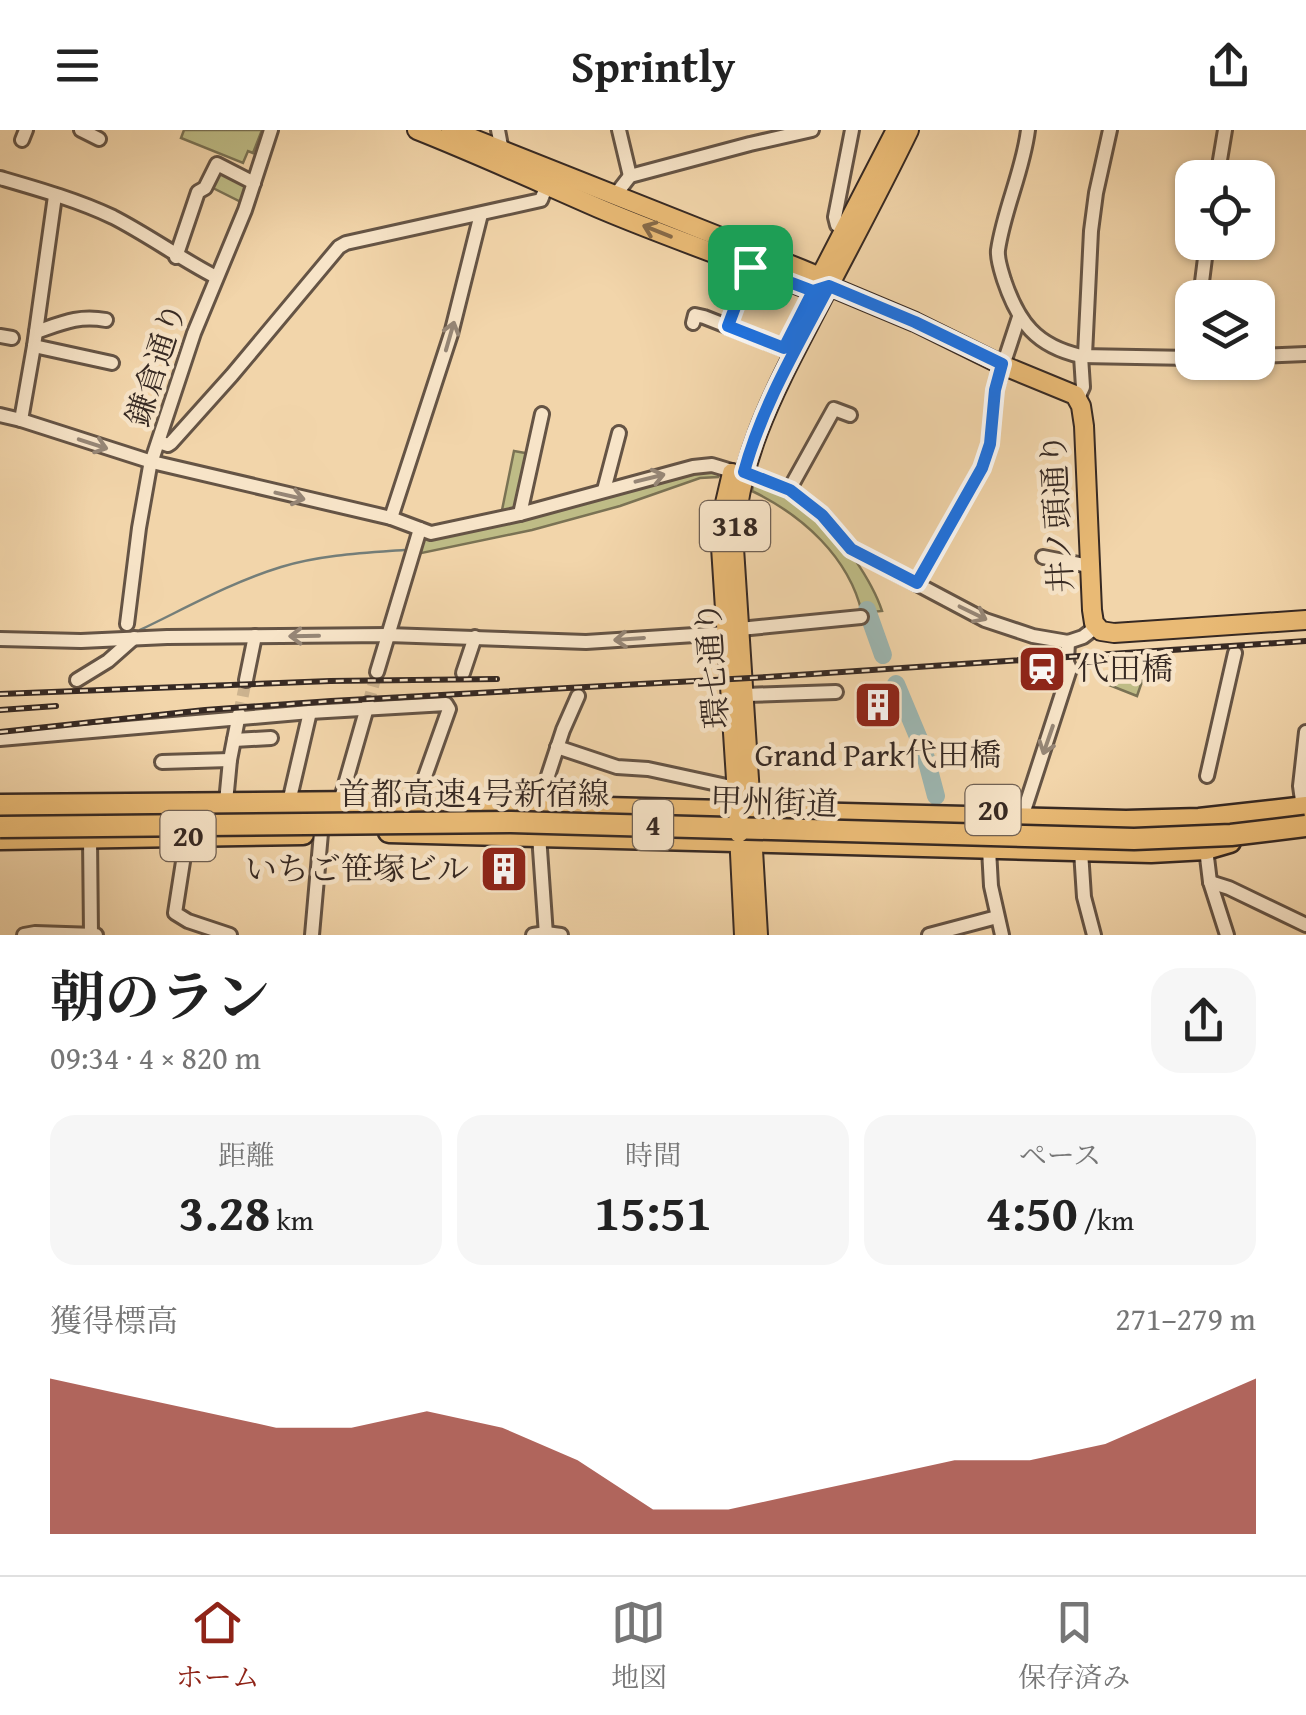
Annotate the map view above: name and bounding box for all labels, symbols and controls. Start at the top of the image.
text: Sprintly [571,33,735,98]
icon: menu [50,38,105,93]
icon: share [1201,38,1256,93]
map controls [1175,160,1275,380]
button: locate [1175,160,1275,260]
one-way arrow [642,221,672,239]
pin [708,225,793,310]
icon: arrive [723,240,778,295]
button: layers [1175,280,1275,380]
street label: 鎌倉通り [113,296,198,432]
one-way arrow [442,320,460,352]
street label: 井ノ頭通り [1029,432,1084,594]
one-way arrow [77,436,109,454]
one-way arrow [633,468,665,486]
one-way arrow [273,487,305,506]
road number: 318 [700,501,770,551]
street label: 環七通り [684,600,739,731]
one-way arrow [957,605,987,624]
one-way arrow [288,626,320,646]
one-way arrow [613,630,645,649]
station icon: 代田橋 [1016,643,1068,695]
place label: 代田橋 [1077,645,1173,692]
building icon: Grand Park代田橋 [852,679,904,731]
one-way arrow [1038,724,1056,755]
place label: Grand Park代田橋 [755,731,1001,778]
street label: 首都高速4号新宿線 [338,770,610,817]
street label: 甲州街道 [709,776,839,827]
road number: 20 [966,785,1020,835]
road number: 4 [633,800,673,850]
road number: 20 [160,811,216,861]
building icon: いちご笹塚ビル [478,843,530,895]
place label: いちご笹塚ビル [245,845,469,892]
text: 朝のラン [50,956,270,1036]
button: share [1151,968,1256,1073]
text: 09:34 · 4 × 820 m [50,1034,261,1081]
text: 距離 [218,1134,274,1175]
text: 時間 [625,1134,681,1175]
text: ペース [1019,1134,1101,1175]
text: 3.28 [178,1175,270,1248]
text: 15:51 [594,1175,712,1248]
text: 4:50 [986,1175,1078,1248]
text: km [270,1199,314,1240]
text: /km [1078,1199,1134,1240]
text: 271–279 m [1115,1295,1256,1342]
text: 獲得標高 [50,1297,178,1344]
tab: ホーム [176,1595,260,1697]
tab: 地図 [611,1595,667,1697]
tab: 保存済み [1018,1595,1130,1697]

